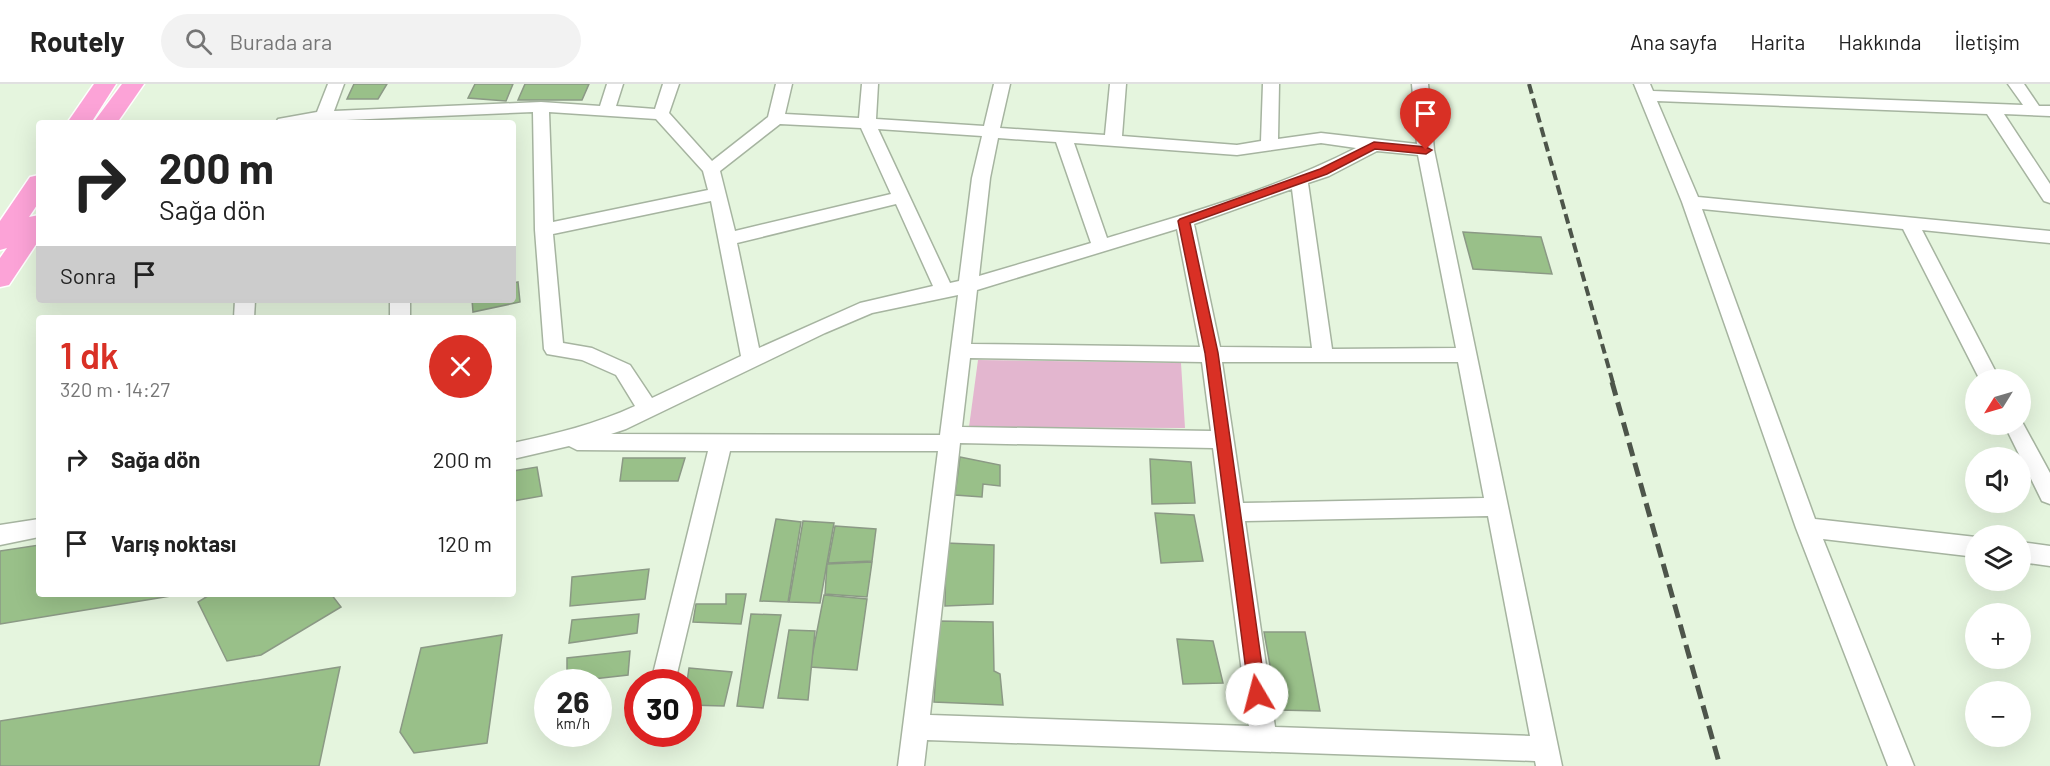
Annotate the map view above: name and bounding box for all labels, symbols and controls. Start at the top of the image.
search box [161,14,581,68]
text: Routely [30,24,125,58]
icon: search [182,25,215,58]
text: Burada ara [230,28,332,54]
text: Ana sayfa [1630,29,1717,54]
text: Harita [1750,29,1805,54]
text: Hakkında [1838,29,1922,54]
text: İletişim [1955,29,2020,54]
pin [1400,88,1451,150]
icon: arrive [1409,97,1442,130]
text: 200 m [159,142,274,192]
icon: right [60,144,138,222]
text: Sağa dön [159,193,266,225]
icon: arrive [128,258,161,291]
text: Sonra [60,262,116,288]
text: 1 dk [60,333,119,376]
button: close [429,335,492,398]
north arrow [1965,369,2031,435]
map controls [1965,369,2031,747]
text: 320 m · 14:27 [60,377,170,401]
icon: right [60,443,93,476]
text: Sağa dön [111,446,200,472]
text: 200 m [433,446,492,472]
button: sound [1965,447,2031,513]
button: layers [1965,525,2031,591]
icon: arrive [60,527,93,560]
text: Varış noktası [111,530,236,556]
text: 120 m [437,530,492,556]
button: + [1965,603,2031,669]
position arrow [1225,662,1289,726]
speed limit sign: 30 [624,669,702,747]
button: − [1965,681,2031,747]
text: 26 [557,683,589,719]
text: km/h [556,714,590,732]

